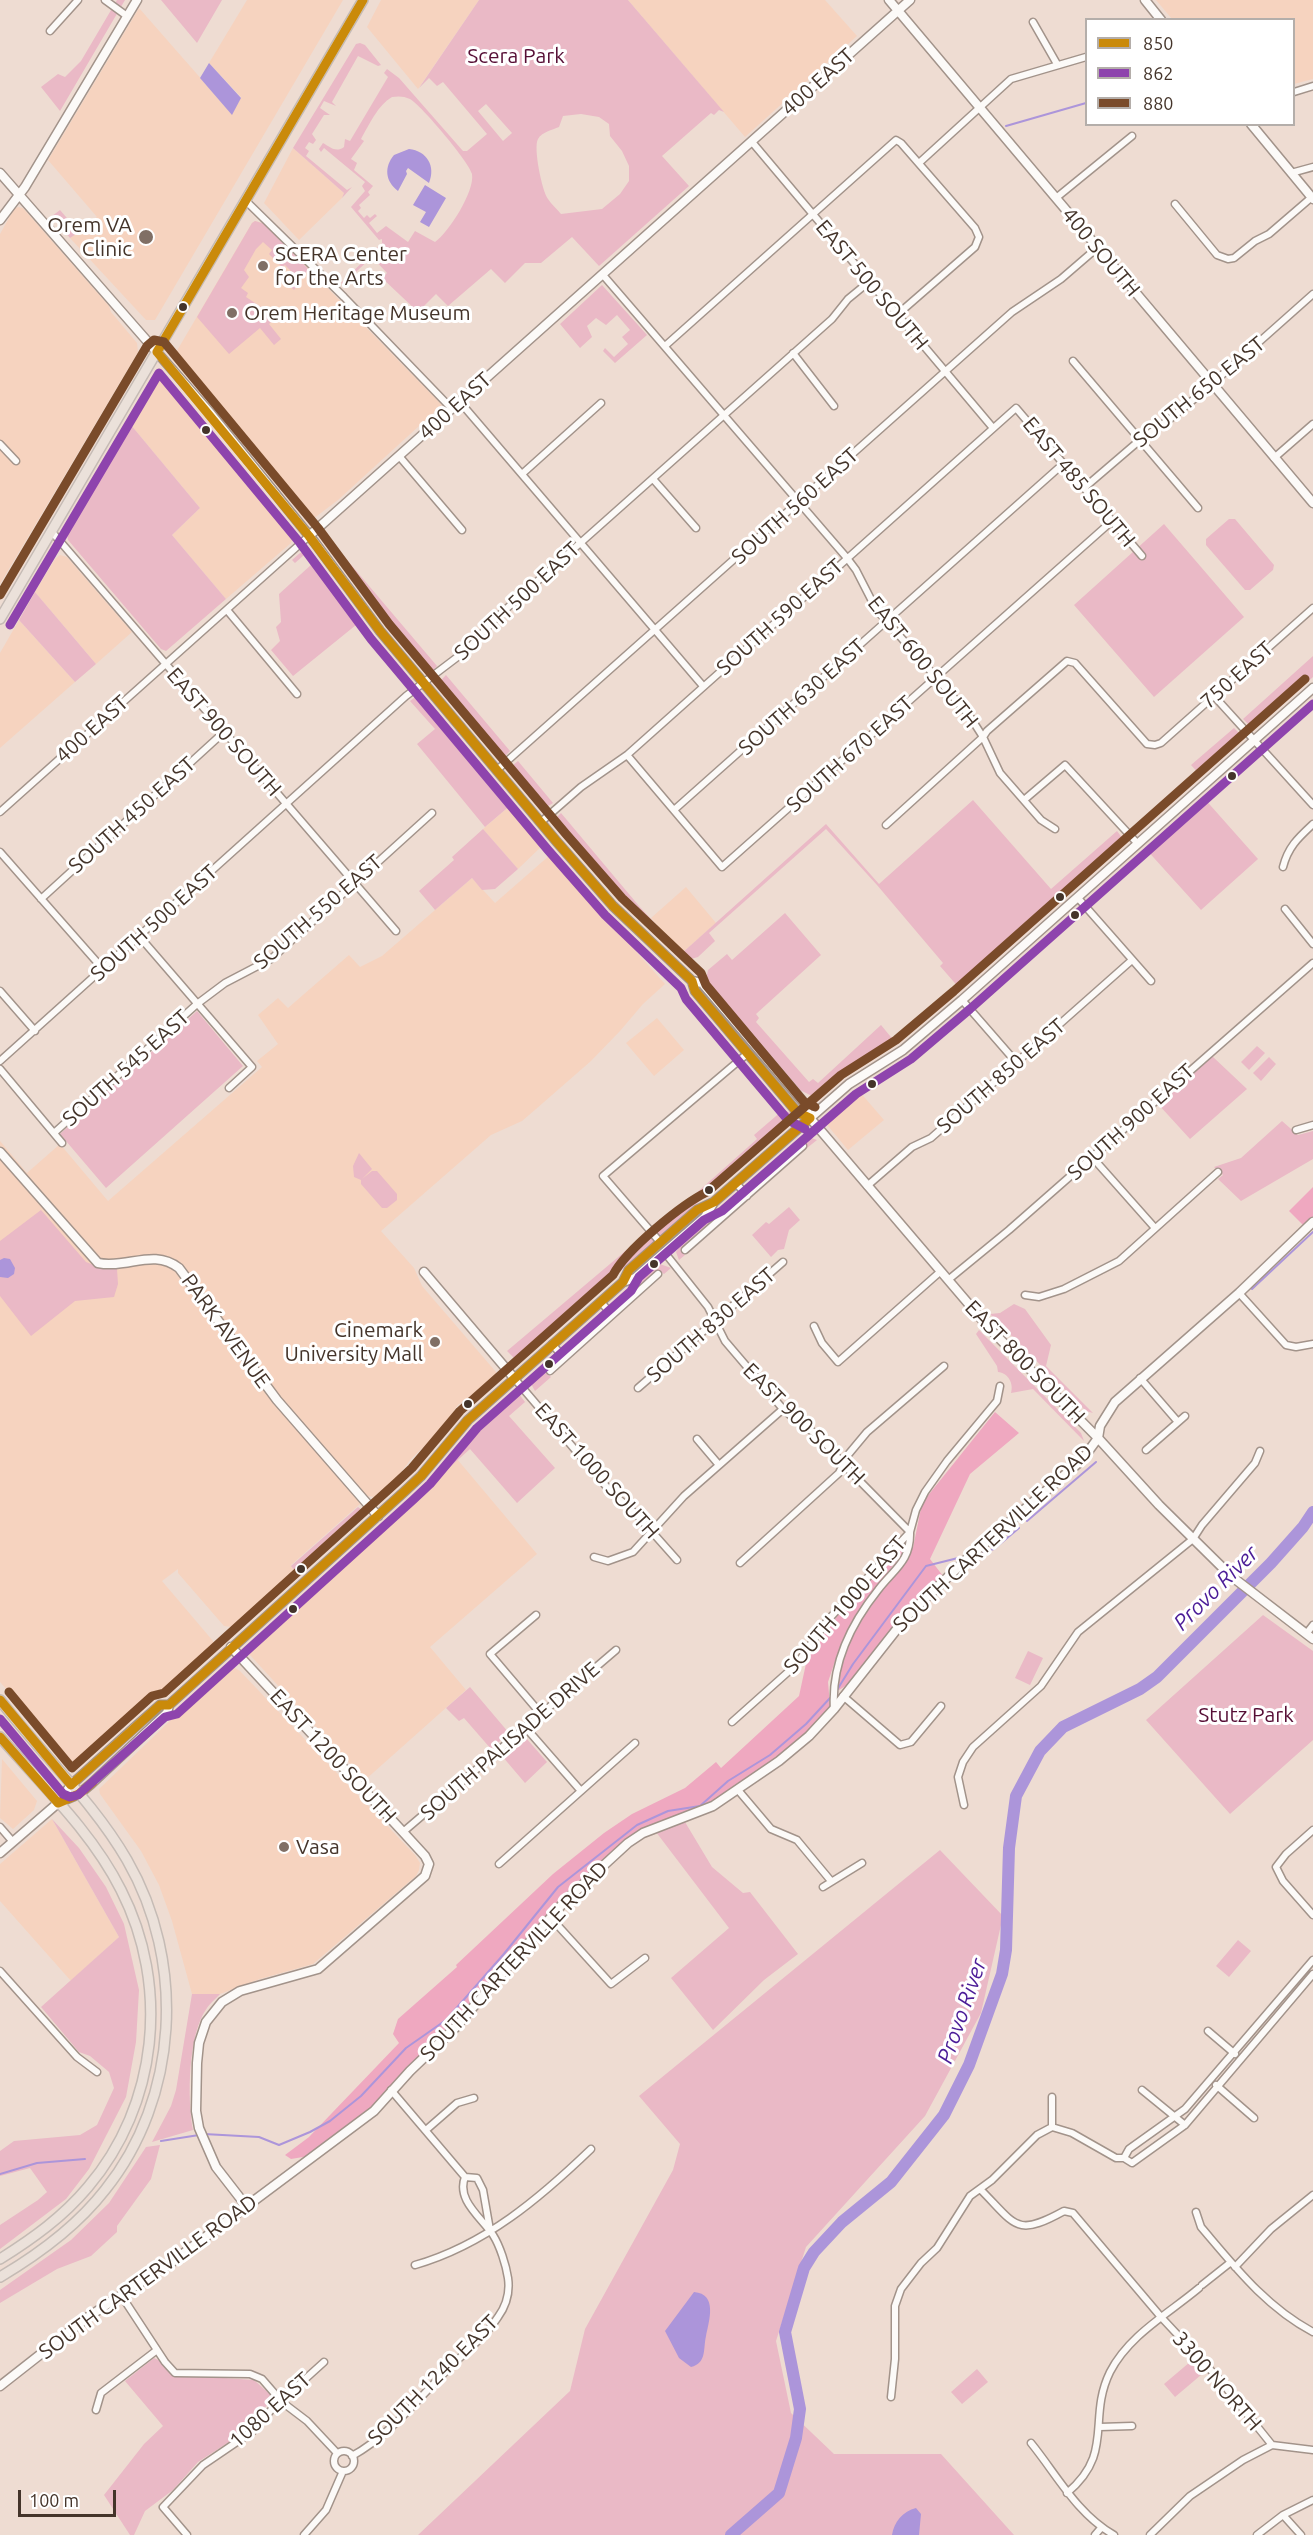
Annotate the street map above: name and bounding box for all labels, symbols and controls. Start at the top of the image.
legend [1085,18,1295,126]
text: 850 [1143,33,1173,53]
park label: Scera Park [467,43,565,69]
street label: 400 EAST [776,43,860,121]
text: 862 [1143,63,1173,83]
text: 880 [1143,93,1173,113]
street label: 400 SOUTH [1057,202,1145,302]
place label: Orem VA Clinic [47,212,132,262]
street label: EAST 500 SOUTH [810,215,934,355]
marker: Orem VA Clinic [137,228,155,246]
place label: SCERA Center for the Arts [275,241,407,291]
marker: SCERA Center for the Arts [256,259,270,273]
place label: Orem Heritage Museum [244,300,471,326]
unlabelled marker [177,301,189,313]
marker: Orem Heritage Museum [225,306,239,320]
street label: SOUTH 650 EAST [1128,331,1270,453]
street label: 400 EAST [413,367,497,445]
street label: EAST 485 SOUTH [1017,412,1141,552]
unlabelled marker [200,424,212,436]
street label: SOUTH 560 EAST [726,442,864,570]
street label: SOUTH 500 EAST [449,537,585,665]
street label: SOUTH 590 EAST [711,553,849,681]
street label: EAST 600 SOUTH [862,591,984,733]
street label: SOUTH 630 EAST [733,633,871,761]
street label: 750 EAST [1195,636,1279,714]
street label: EAST 900 SOUTH [161,663,287,801]
street label: 400 EAST [50,690,134,768]
street label: SOUTH 670 EAST [781,690,919,818]
street label: SOUTH 450 EAST [63,751,201,879]
unlabelled marker [1226,770,1238,782]
street label: SOUTH 550 EAST [249,849,387,975]
street label: SOUTH 500 EAST [85,859,223,987]
unlabelled marker [1054,891,1066,903]
unlabelled marker [1069,909,1081,921]
street label: SOUTH 545 EAST [57,1004,195,1132]
street label: SOUTH 850 EAST [932,1013,1070,1139]
street label: SOUTH 900 EAST [1062,1058,1200,1186]
unlabelled marker [866,1078,878,1090]
unlabelled marker [703,1184,715,1196]
unlabelled marker [648,1258,660,1270]
street label: SOUTH 830 EAST [642,1262,780,1388]
street label: PARK AVENUE [176,1269,276,1393]
street label: EAST 800 SOUTH [960,1295,1090,1429]
place label: Cinemark University Mall [284,1317,423,1367]
marker: Cinemark University Mall [428,1335,442,1349]
unlabelled marker [543,1358,555,1370]
street label: EAST 900 SOUTH [738,1358,870,1490]
unlabelled marker [462,1398,474,1410]
street label: EAST 1000 SOUTH [530,1398,664,1544]
street label: SOUTH CARTERVILLE ROAD [888,1439,1098,1637]
street label: SOUTH 1000 EAST [779,1531,911,1679]
water label: Provo River [1168,1540,1264,1636]
unlabelled marker [295,1563,307,1575]
unlabelled marker [287,1603,299,1615]
street label: SOUTH PALISADE DRIVE [415,1656,605,1826]
street label: EAST 1200 SOUTH [265,1684,401,1828]
park label: Stutz Park [1198,1702,1294,1728]
place label: Vasa [296,1834,340,1860]
marker: Vasa [277,1840,291,1854]
street label: SOUTH CARTERVILLE ROAD [415,1856,613,2066]
water label: Provo River [932,1955,992,2067]
street label: SOUTH CARTERVILLE ROAD [34,2189,262,2365]
street label: SOUTH 1240 EAST [363,2310,503,2450]
street label: 3300 NORTH [1167,2326,1267,2436]
street label: 1080 EAST [224,2367,316,2453]
scale bar [21,2478,118,2516]
text: 100 m [29,2490,79,2510]

